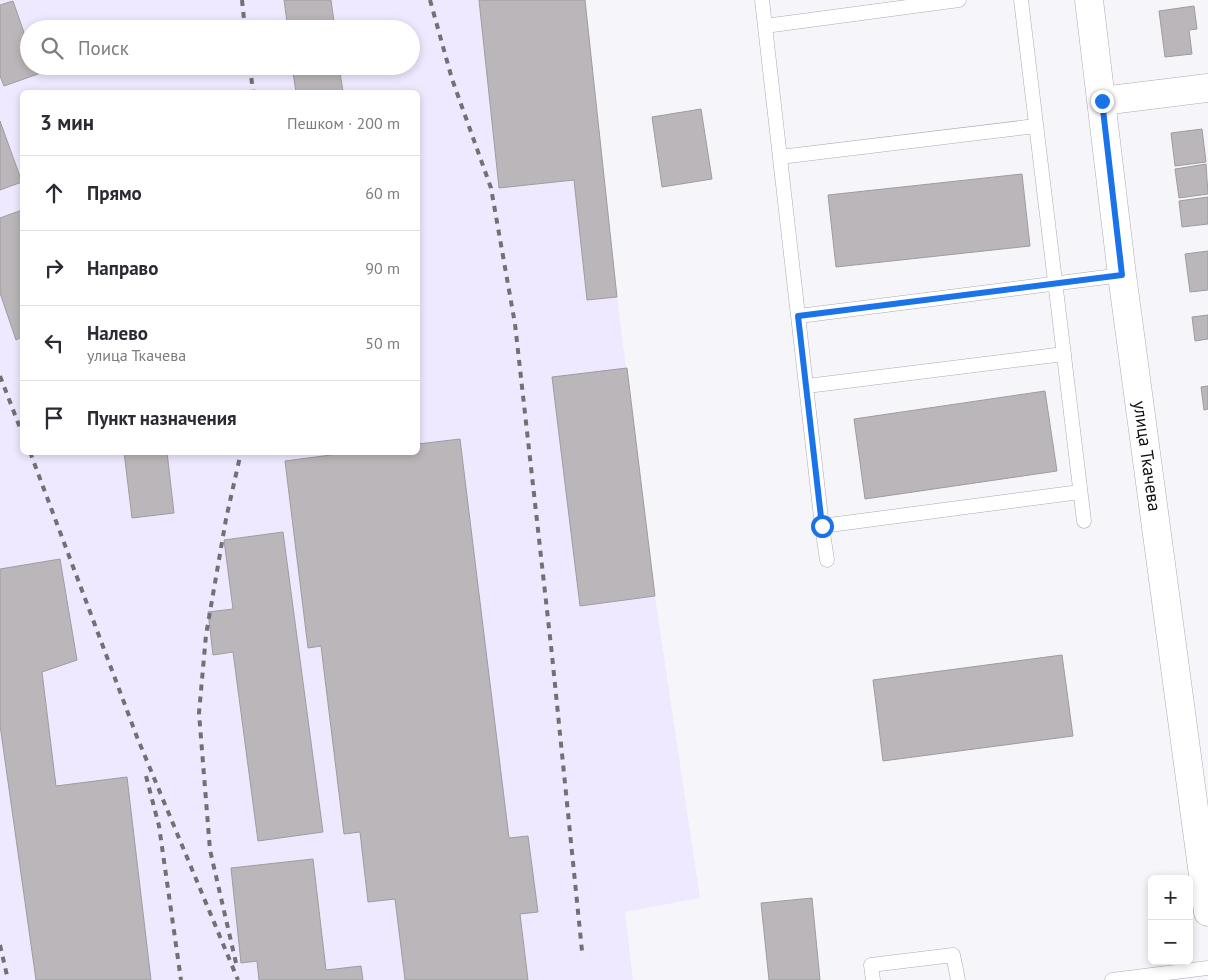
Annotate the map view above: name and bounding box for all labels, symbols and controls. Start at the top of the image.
search box [20,20,420,75]
icon: search [38,34,66,62]
text: Поиск [78,36,129,60]
route end [1091,90,1114,113]
text: 3 мин [40,109,94,136]
text: Пешком · 200 m [287,113,400,133]
icon: ahead [40,179,68,207]
text: Прямо [87,181,142,205]
text: 60 m [365,183,400,203]
icon: right [40,254,68,282]
text: Направо [87,256,158,280]
text: 90 m [365,258,400,278]
text: Налево [87,321,148,345]
icon: left [40,329,68,357]
text: 50 m [365,333,400,353]
text: улица Ткачева [87,345,186,365]
street label: улица Ткачева [1128,399,1167,513]
icon: arrive [40,404,68,432]
text: Пункт назначения [87,406,237,430]
route start [811,515,834,538]
map controls [1148,875,1193,965]
button: + [1148,875,1193,920]
button: − [1148,920,1193,965]

